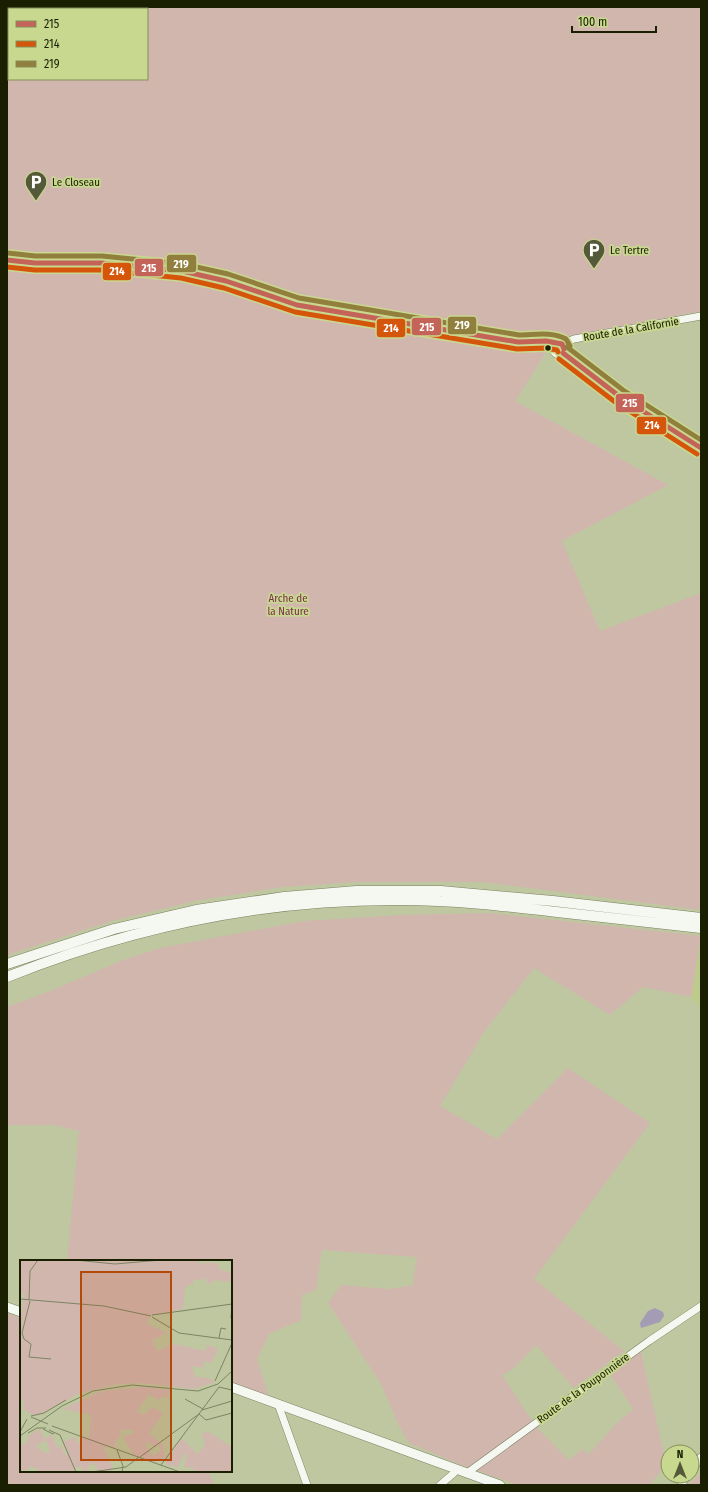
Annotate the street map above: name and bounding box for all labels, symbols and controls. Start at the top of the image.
legend [8,8,148,80]
scale bar [572,8,656,34]
text: 100 m [578,15,607,29]
text: 215 [44,17,60,31]
text: 214 [44,37,60,51]
text: 219 [44,57,60,71]
parking icon: Le Closeau [23,169,49,202]
place label: Le Closeau [52,176,100,189]
parking icon: Le Tertre [581,237,607,270]
place label: Le Tertre [610,244,649,257]
line badge: 219 [166,254,197,273]
line badge: 215 [134,258,164,277]
text: 219 [172,258,189,271]
line badge: 214 [102,262,132,281]
text: 215 [141,262,157,275]
text: 214 [108,265,125,278]
street label: Route de la Californie [582,315,680,344]
line badge: 219 [447,316,477,335]
line badge: 215 [411,317,442,336]
line badge: 214 [376,318,406,338]
text: 219 [453,319,470,332]
text: 215 [419,321,435,334]
text: 214 [382,322,399,335]
unlabelled marker [543,343,553,353]
line badge: 215 [615,393,645,413]
text: 215 [622,397,638,410]
line badge: 214 [636,416,667,435]
text: 214 [643,419,660,432]
park label: Arche de la Nature [267,592,309,618]
inset map [20,1260,232,1472]
street label: Route de la Pouponnière [535,1351,632,1426]
north arrow [660,1444,700,1484]
text: N [677,1448,683,1461]

